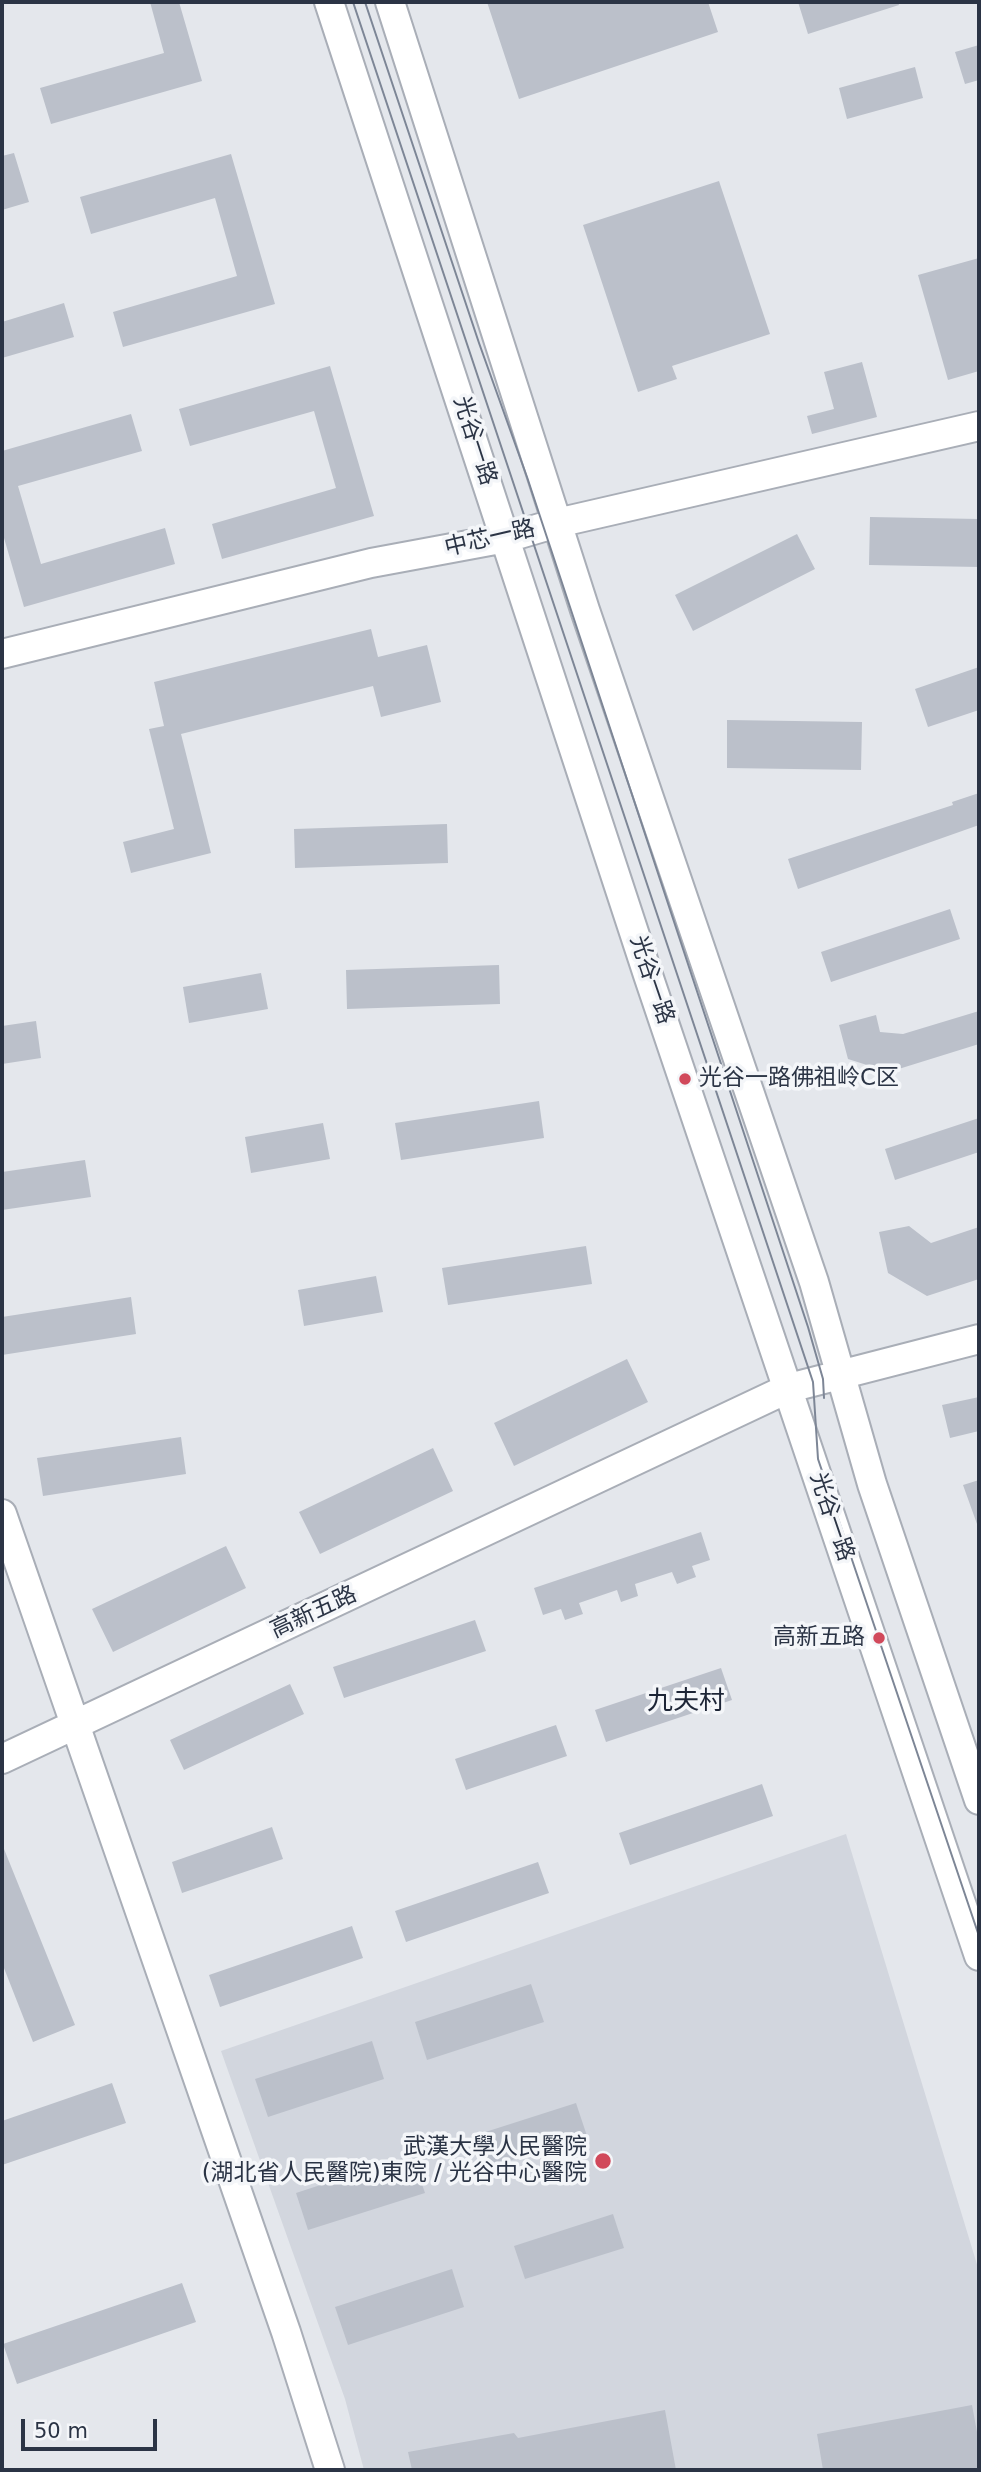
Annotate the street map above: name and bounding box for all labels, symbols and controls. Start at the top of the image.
street label: 光谷一路 [447,393,501,489]
street label: 中芯一路 [442,515,538,563]
street label: 光谷一路 [623,932,679,1028]
place label: 光谷一路佛祖岭C区 [699,1065,899,1093]
marker: 光谷一路佛祖岭C区 [677,1071,693,1087]
street label: 光谷一路 [803,1469,859,1565]
street label: 高新五路 [266,1581,362,1645]
place label: 高新五路 [773,1624,865,1652]
marker: 高新五路 [871,1630,887,1646]
district label: 九夫村 [647,1686,725,1718]
place label: 武漢大學人民醫院 (湖北省人民醫院)東院 / 光谷中心醫院 [202,2134,587,2188]
marker: 武漢大學人民醫院 (湖北省人民醫院)東院 / 光谷中心醫院 [593,2151,613,2171]
scale bar [24,2406,161,2450]
text: 50 m [34,2419,88,2443]

